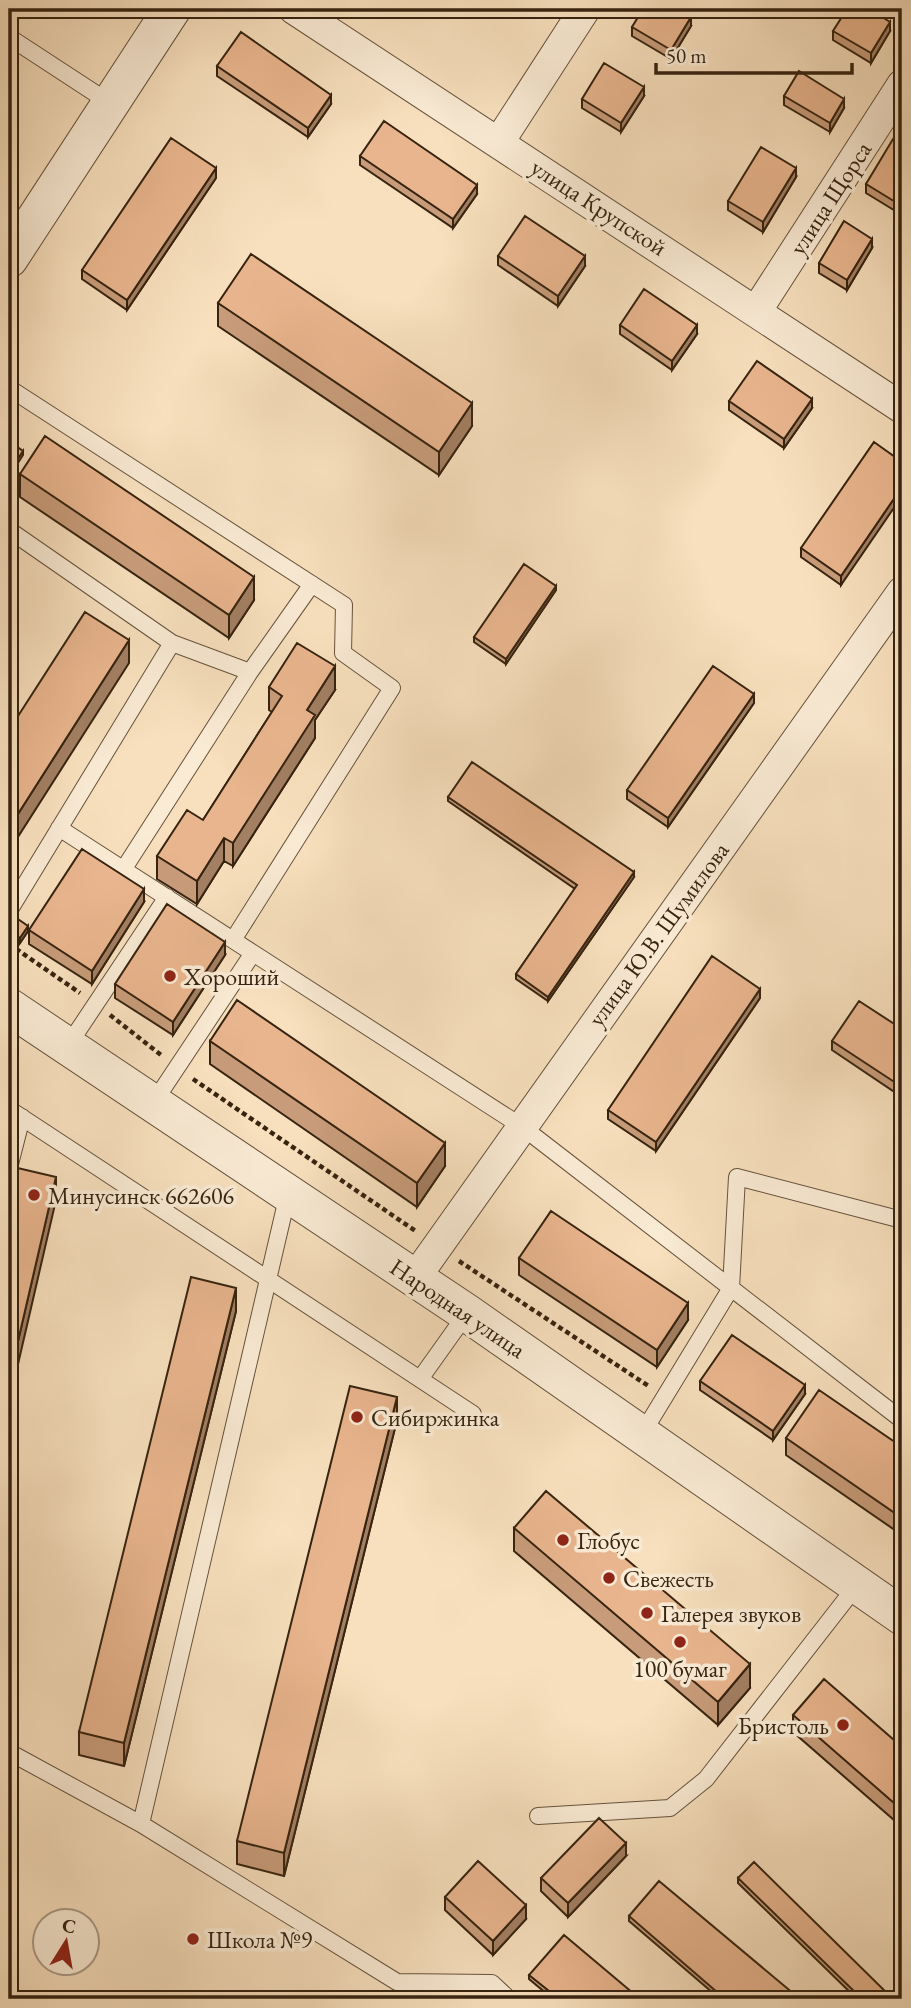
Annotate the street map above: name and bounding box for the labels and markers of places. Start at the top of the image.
place label: Хороший [183,961,279,992]
marker: Хороший [162,968,178,984]
place label: Минусинск 662606 [48,1180,234,1211]
marker: Минусинск 662606 [26,1187,42,1203]
place label: Сибиржинка [371,1402,500,1433]
marker: Сибиржинка [349,1409,365,1425]
place label: Глобус [577,1525,640,1556]
marker: Глобус [555,1532,571,1548]
place label: Свежесть [623,1563,714,1594]
marker: Свежесть [601,1570,617,1586]
place label: Галерея звуков [661,1598,801,1629]
marker: Галерея звуков [639,1605,655,1621]
marker: 100 бумаг [672,1634,688,1650]
place label: 100 бумаг [633,1653,727,1684]
place label: Бристоль [738,1710,829,1741]
marker: Бристоль [835,1717,851,1733]
place label: Школа №9 [207,1924,313,1955]
marker: Школа №9 [185,1931,201,1947]

